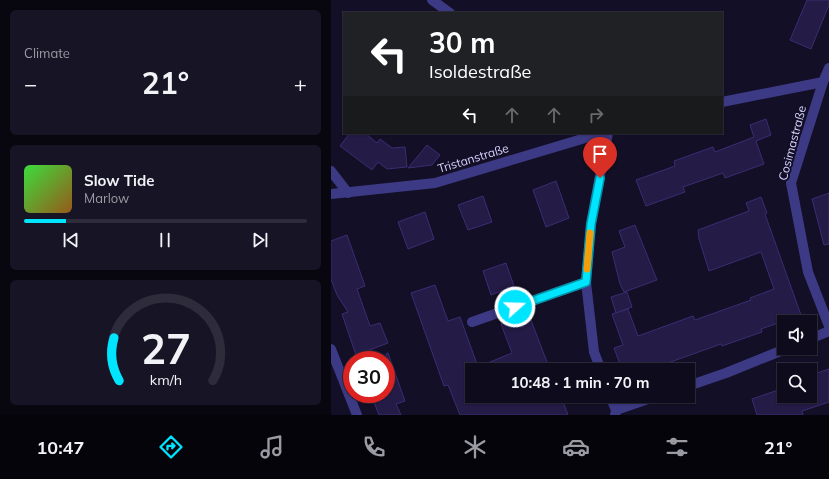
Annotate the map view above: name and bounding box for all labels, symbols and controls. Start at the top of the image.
text: 30 m [429,25,495,60]
icon: left [363,28,415,80]
text: Climate [24,45,70,61]
text: Isoldestraße [429,60,531,83]
text: 21° [142,64,189,102]
text: − [24,70,37,98]
text: + [294,70,307,98]
icon: left [459,104,481,126]
icon: ahead [501,104,523,126]
icon: ahead [543,104,565,126]
icon: right [585,104,607,126]
street label: Cosimastraße [775,104,809,182]
pin [583,137,617,178]
street label: Tristanstraße [436,140,510,176]
icon: arrive [589,143,611,165]
text: Slow Tide [84,171,154,190]
text: Marlow [84,190,129,206]
icon: previous [60,229,82,251]
icon: pause [154,229,176,251]
icon: next [249,229,271,251]
position arrow [494,286,536,328]
map controls [777,315,817,403]
button: sound [777,315,817,355]
text: 27 [141,321,190,373]
speed limit sign: 30 [343,351,395,403]
button: search [777,363,817,403]
text: km/h [149,370,182,388]
text: 10:48 · 1 min · 70 m [511,373,649,392]
icon: directions [157,433,185,461]
icon: music [258,433,286,461]
icon: phone [360,433,388,461]
icon: climate [461,433,489,461]
icon: car [562,433,590,461]
icon: filters [663,433,691,461]
text: 10:47 [37,436,84,459]
text: 21° [764,436,792,459]

